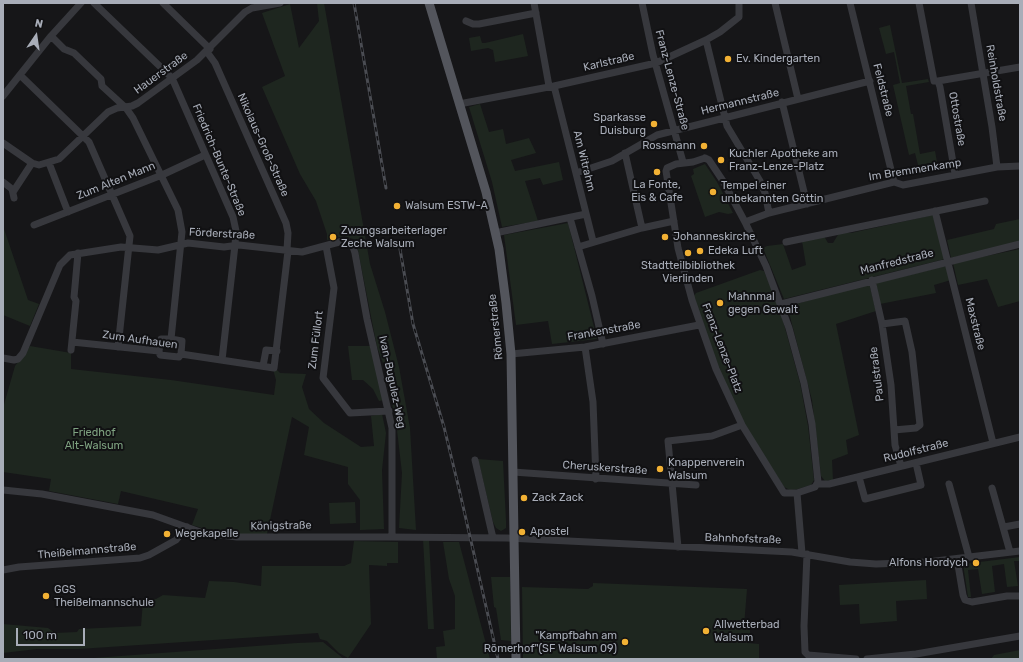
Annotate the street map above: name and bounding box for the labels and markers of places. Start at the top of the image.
place label: Ev. Kindergarten [736,52,820,66]
marker: Ev. Kindergarten [723,54,733,64]
place label: Sparkasse Duisburg [593,111,646,137]
marker: Sparkasse Duisburg [649,119,659,129]
place label: Rossmann [642,139,696,153]
marker: Rossmann [699,141,709,151]
place label: Kuchler Apotheke am Franz-Lenze-Platz [729,147,838,173]
marker: Kuchler Apotheke am Franz-Lenze-Platz [716,155,726,165]
marker: La Fonte, Eis & Cafe [652,167,662,177]
place label: La Fonte, Eis & Cafe [631,178,683,204]
place label: Tempel einer unbekannten Göttin [721,179,823,205]
marker: Tempel einer unbekannten Göttin [708,187,718,197]
place label: Walsum ESTW-A [405,199,488,213]
marker: Walsum ESTW-A [392,201,402,211]
place label: Zwangsarbeiterlager Zeche Walsum [341,224,447,250]
place label: Johanneskirche [673,230,756,244]
marker: Zwangsarbeiterlager Zeche Walsum [328,232,338,242]
marker: Johanneskirche [660,232,670,242]
place label: Edeka Luft [708,244,763,258]
marker: Edeka Luft [695,246,705,256]
marker: Stadtteilbibliothek Vierlinden [683,248,693,258]
place label: Stadtteilbibliothek Vierlinden [641,259,735,285]
place label: Mahnmal gegen Gewalt [728,290,798,316]
marker: Mahnmal gegen Gewalt [715,298,725,308]
place label: Knappenverein Walsum [668,456,745,482]
marker: Knappenverein Walsum [655,464,665,474]
place label: Zack Zack [532,491,584,505]
marker: Zack Zack [519,493,529,503]
place label: Apostel [530,525,569,539]
place label: Wegekapelle [175,527,238,541]
marker: Apostel [517,527,527,537]
marker: Wegekapelle [162,529,172,539]
place label: Alfons Hordych [889,556,968,570]
marker: Alfons Hordych [971,558,981,568]
place label: GGS Theißelmannschule [54,583,154,609]
marker: GGS Theißelmannschule [41,591,51,601]
place label: Allwetterbad Walsum [714,618,780,644]
marker: Allwetterbad Walsum [701,626,711,636]
place label: "Kampfbahn am Römerhof"(SF Walsum 09) [484,629,617,655]
marker: "Kampfbahn am Römerhof"(SF Walsum 09) [620,637,630,647]

